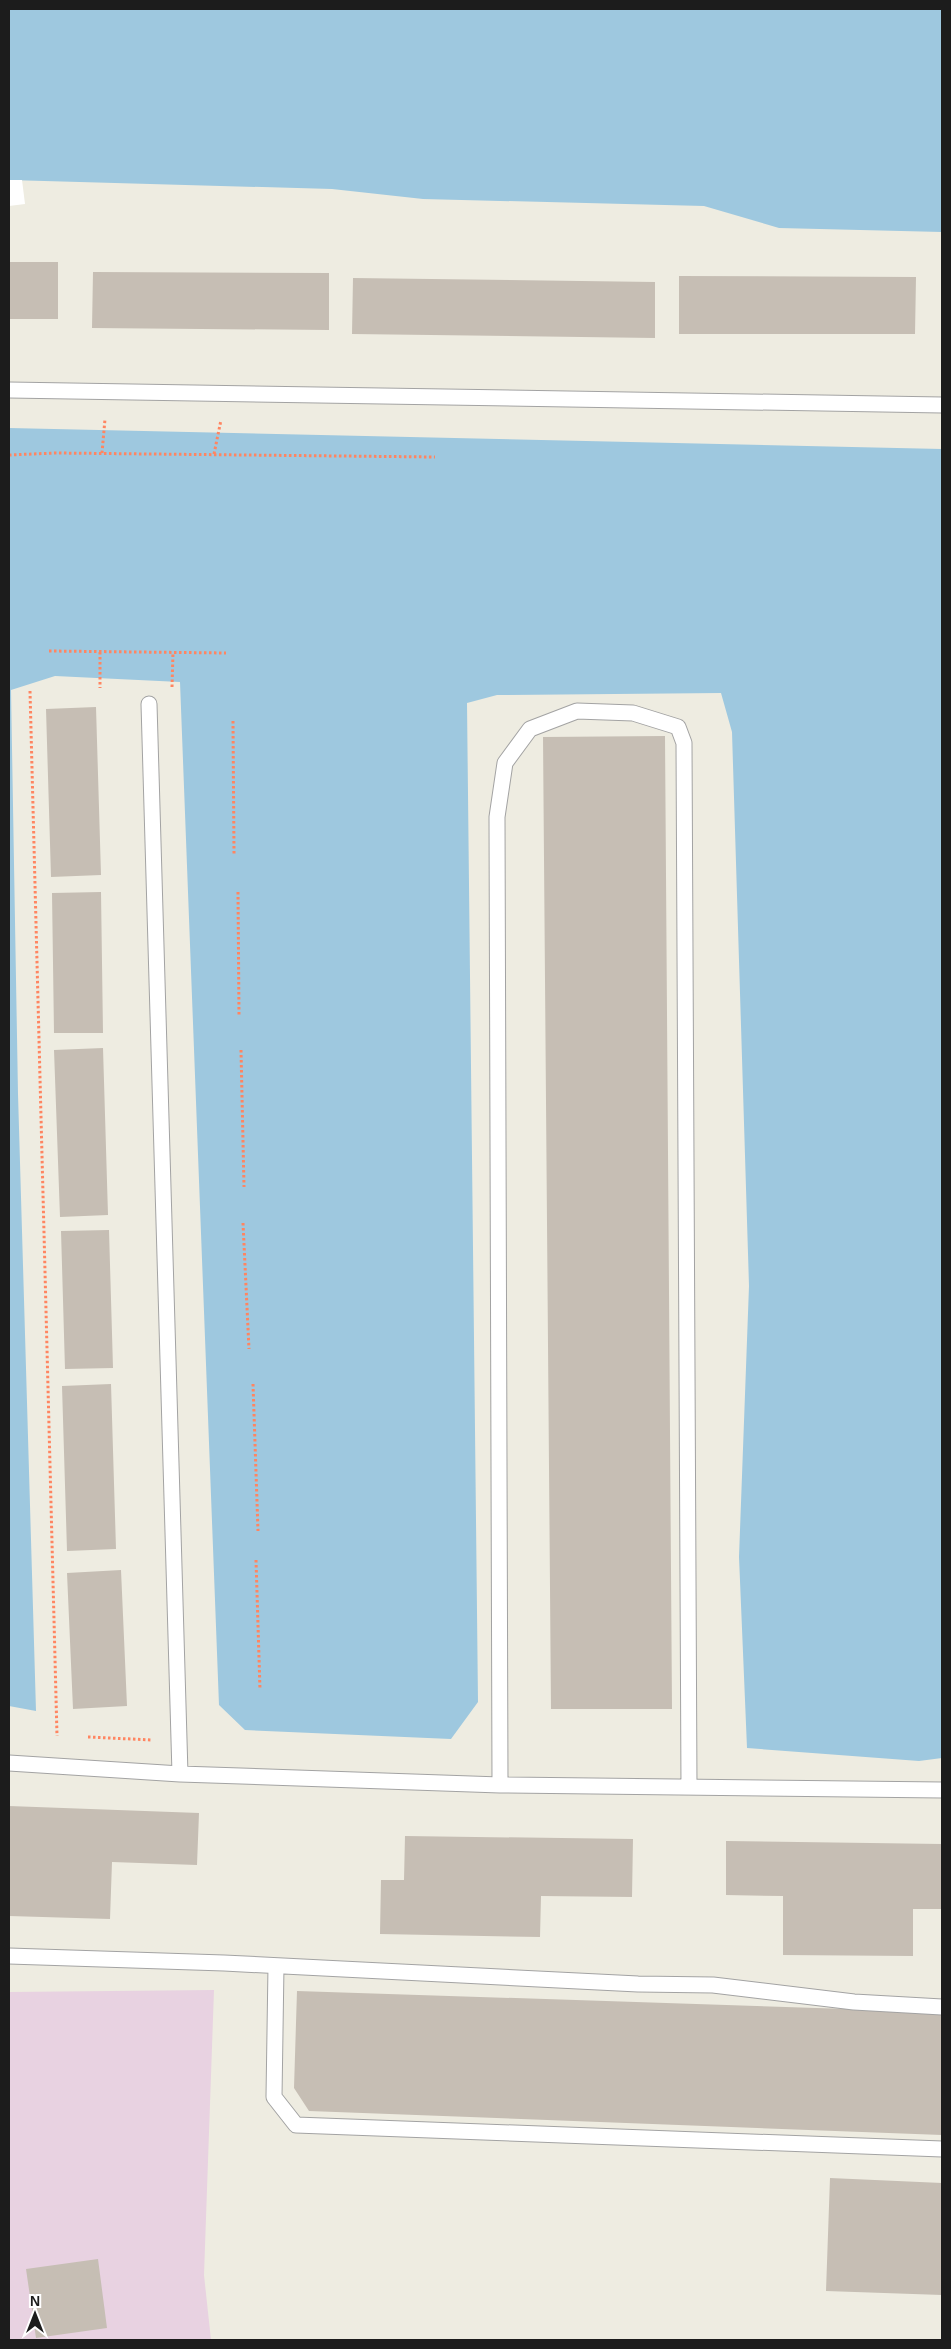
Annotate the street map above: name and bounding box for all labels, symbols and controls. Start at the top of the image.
north arrow [10,2289,60,2339]
text: N [30,2293,40,2309]

